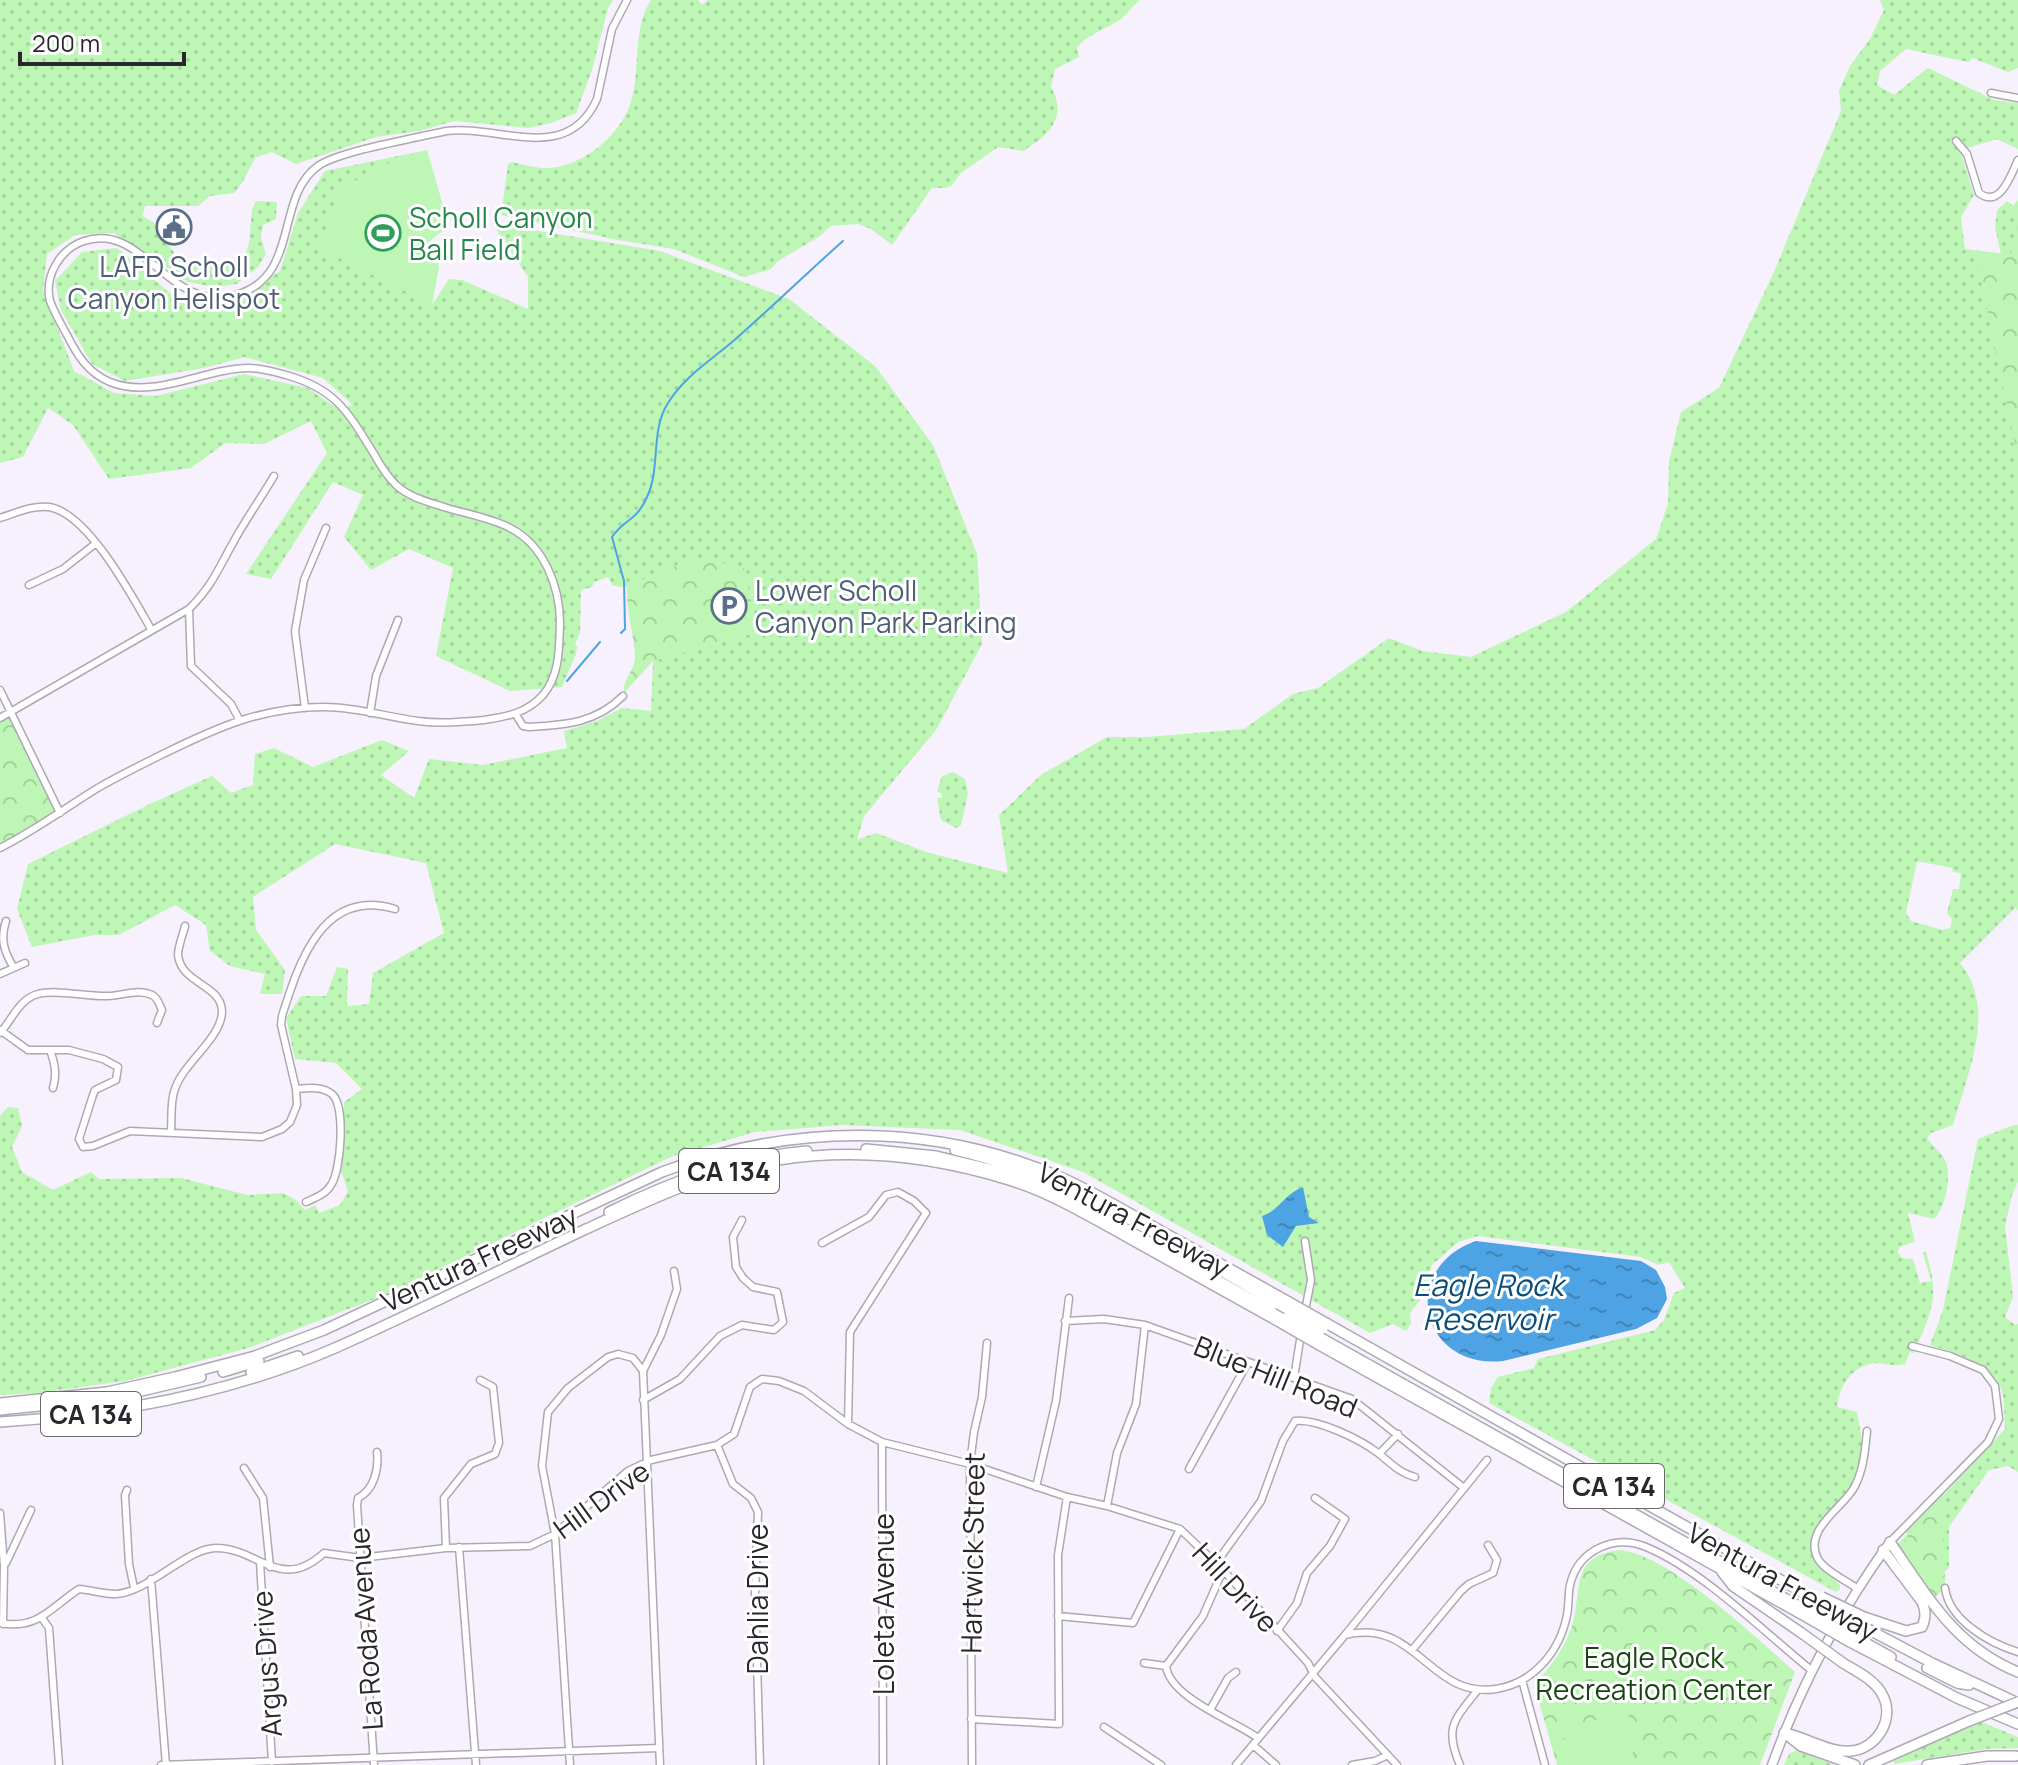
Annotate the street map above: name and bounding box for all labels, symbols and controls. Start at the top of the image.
scale bar [20,16,184,66]
text: 200 m [32,26,100,59]
place label: Scholl Canyon Ball Field [409,198,593,268]
public building icon: LAFD Scholl Canyon Helispot [155,208,193,246]
sports icon: Scholl Canyon Ball Field [364,214,402,252]
place label: LAFD Scholl Canyon Helispot [68,247,280,317]
place label: Lower Scholl Canyon Park Parking [755,571,1017,641]
parking icon: Lower Scholl Canyon Park Parking [710,587,748,625]
road number: CA 134 [679,1149,779,1193]
street label: Ventura Freeway [1031,1152,1237,1286]
street label: Ventura Freeway [375,1196,584,1320]
water label: Eagle Rock Reservoir [1413,1264,1567,1339]
street label: Blue Hill Road [1189,1326,1363,1426]
road number: CA 134 [41,1392,141,1436]
street label: Hill Drive [545,1451,657,1547]
street label: Hartwick Street [951,1452,993,1654]
road number: CA 134 [1564,1464,1664,1508]
street label: Loleta Avenue [864,1513,902,1695]
street label: Ventura Freeway [1681,1513,1885,1649]
street label: Dahlia Drive [738,1524,776,1674]
street label: La Roda Avenue [339,1526,391,1732]
street label: Hill Drive [1185,1534,1287,1640]
street label: Argus Drive [242,1590,290,1738]
park label: Eagle Rock Recreation Center [1535,1638,1773,1708]

